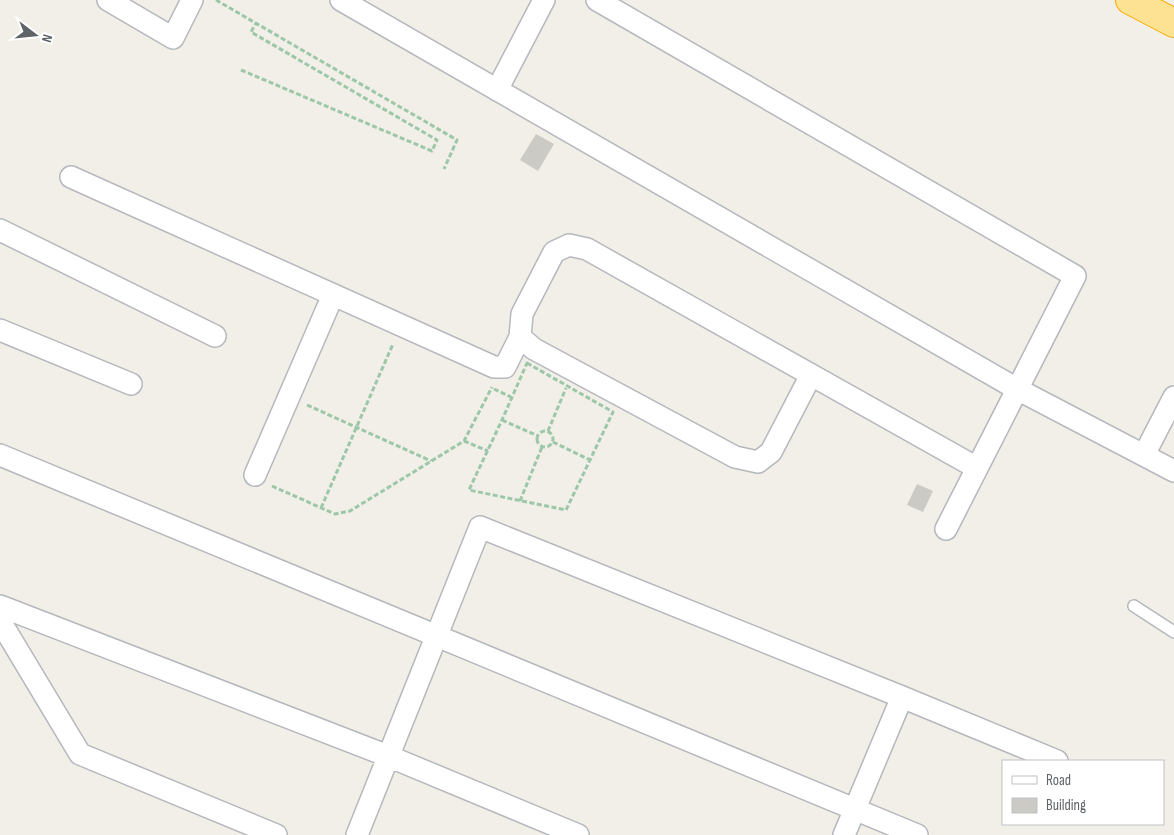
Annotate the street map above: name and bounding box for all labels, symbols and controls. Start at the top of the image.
north arrow [10,10,60,60]
text: N [38,33,56,44]
legend [1002,760,1164,825]
text: Road [1046,771,1071,790]
text: Building [1046,796,1086,815]

